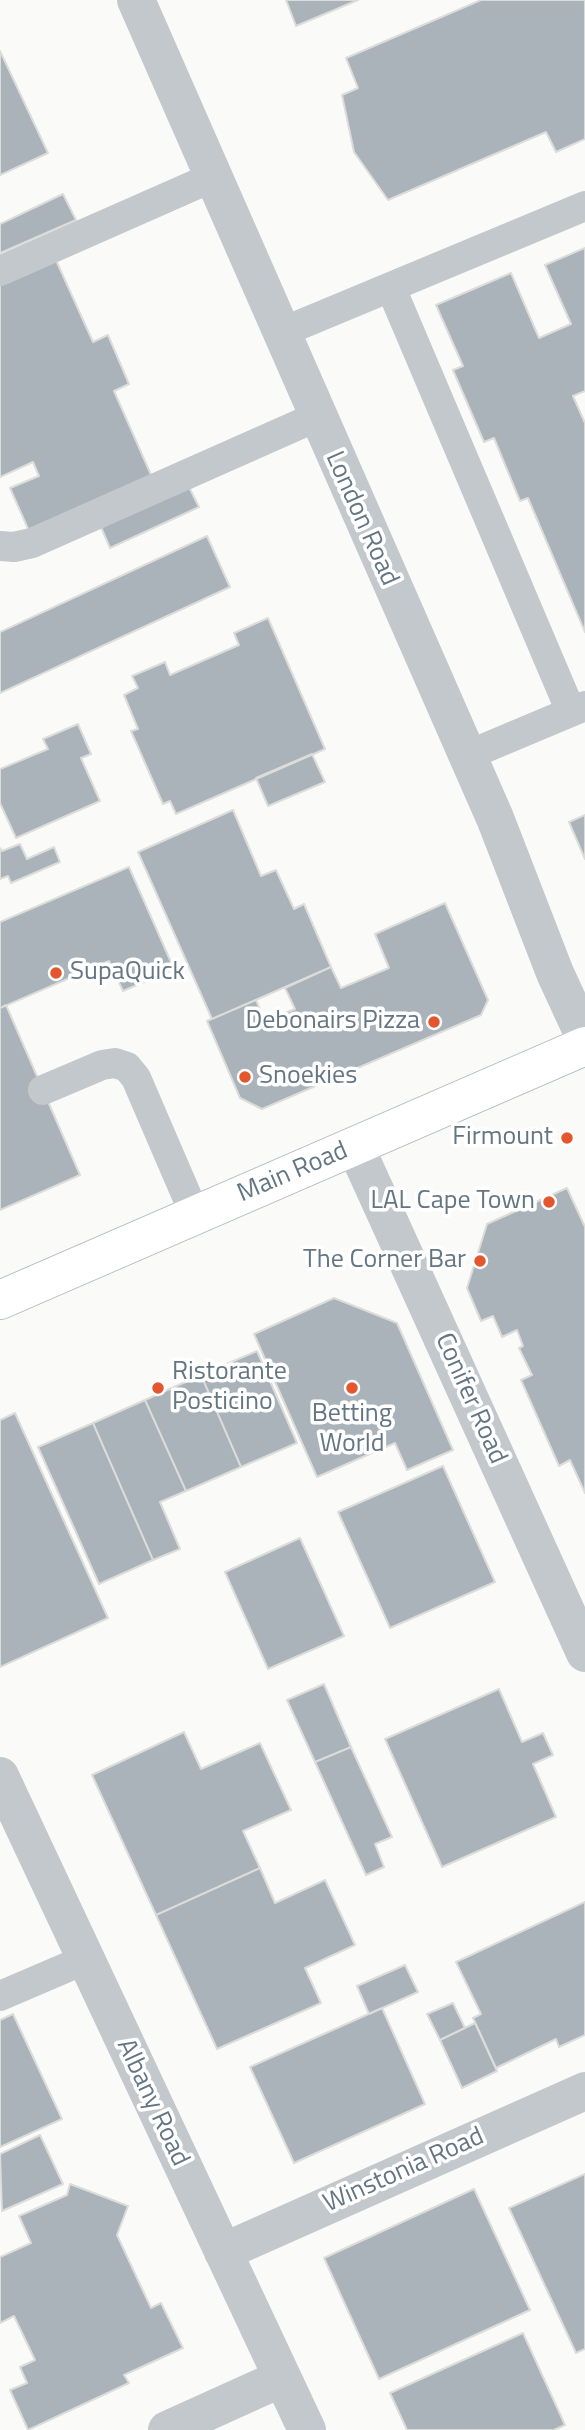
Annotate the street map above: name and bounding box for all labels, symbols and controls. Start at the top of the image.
street label: London Road [318,447,404,591]
place label: SupaQuick [70,957,185,989]
marker: SupaQuick [48,965,64,981]
place label: Debonairs Pizza [245,1006,420,1038]
marker: Debonairs Pizza [426,1014,442,1030]
place label: Snoekies [259,1061,357,1093]
marker: Snoekies [237,1069,253,1085]
place label: Firmount [452,1122,553,1154]
marker: Firmount [559,1130,575,1146]
street label: Main Road [233,1136,353,1210]
place label: LAL Cape Town [370,1186,535,1218]
marker: LAL Cape Town [541,1194,557,1210]
place label: The Corner Bar [303,1245,466,1277]
marker: The Corner Bar [472,1253,488,1269]
street label: Conifer Road [427,1329,513,1469]
place label: Ristorante Posticino [172,1357,287,1418]
marker: Ristorante Posticino [150,1380,166,1396]
marker: Betting World [344,1380,360,1396]
place label: Betting World [312,1399,392,1460]
street label: Albany Road [109,2035,195,2171]
street label: Winstonia Road [319,2122,489,2220]

